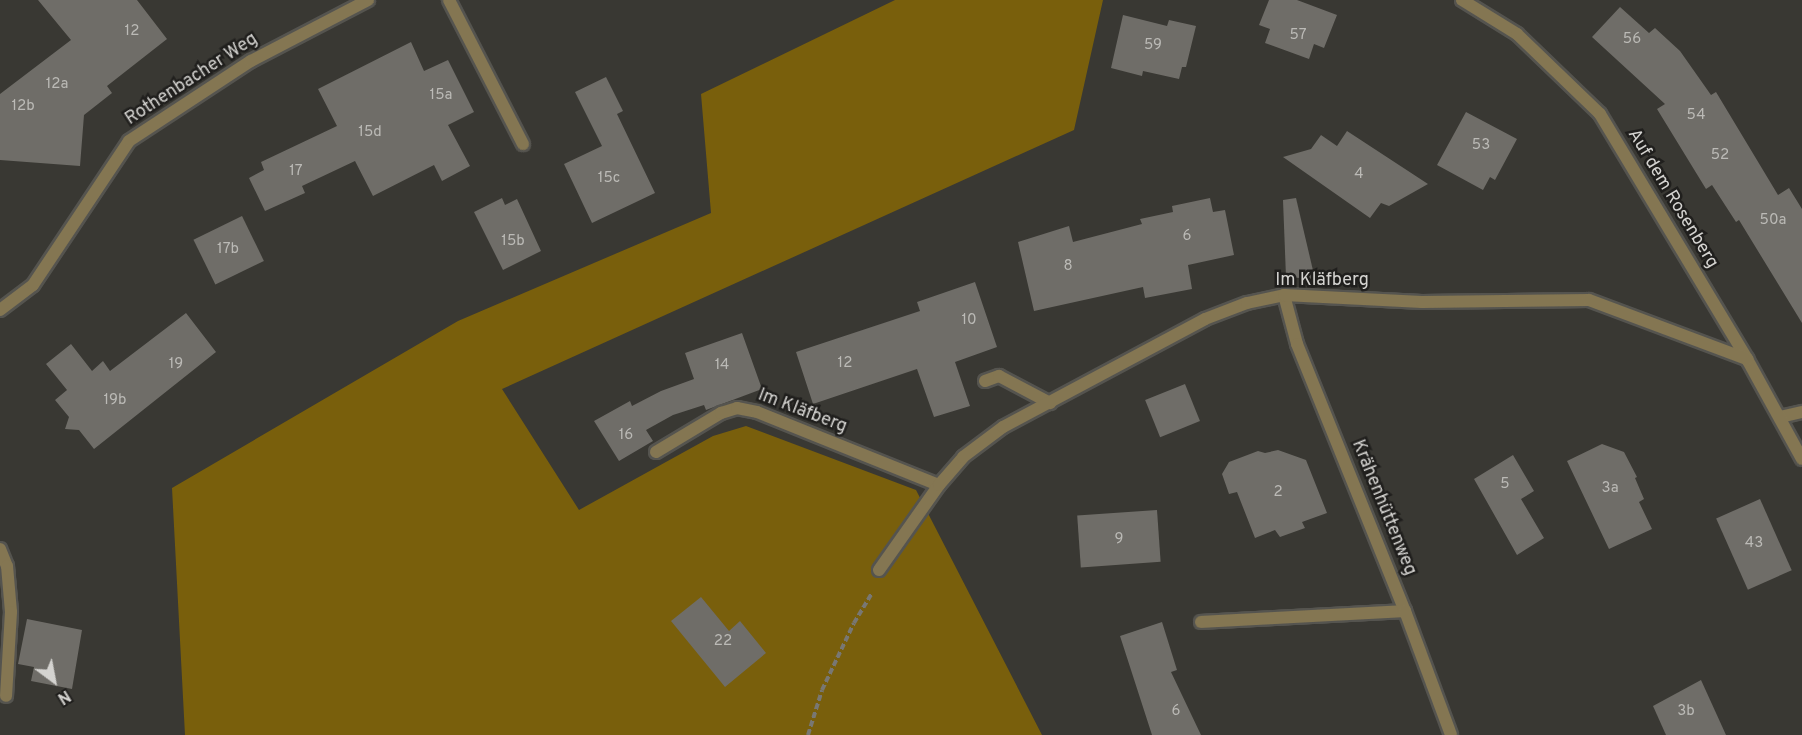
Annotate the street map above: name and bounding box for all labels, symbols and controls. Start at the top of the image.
house number: 12 [125,23,139,41]
house number: 57 [1290,27,1306,45]
street label: Rothenbacher Weg [122,29,262,131]
house number: 56 [1623,31,1641,49]
house number: 59 [1144,37,1162,55]
house number: 12a [46,76,68,94]
house number: 15a [430,87,452,105]
house number: 12b [11,98,35,116]
house number: 54 [1687,107,1705,125]
house number: 15d [358,124,382,142]
street label: Auf dem Rosenberg [1622,125,1722,273]
house number: 53 [1472,137,1490,155]
house number: 52 [1711,147,1729,165]
house number: 17 [289,163,303,181]
house number: 4 [1354,166,1364,184]
house number: 15c [598,170,620,188]
house number: 50a [1760,212,1786,230]
house number: 6 [1183,228,1191,246]
house number: 15b [501,233,525,251]
house number: 17b [217,241,239,259]
house number: 8 [1063,258,1073,276]
street label: Im Kläfberg [1275,270,1369,292]
house number: 10 [961,312,977,330]
house number: 12 [838,355,852,373]
house number: 19 [169,356,183,374]
house number: 14 [715,357,729,375]
street label: Im Kläfberg [754,385,850,439]
house number: 19b [104,392,126,410]
house number: 16 [619,427,633,445]
street label: Krähenhüttenweg [1346,437,1420,579]
house number: 5 [1500,476,1510,494]
house number: 3a [1601,480,1619,498]
house number: 2 [1273,484,1283,502]
house number: 9 [1115,531,1123,549]
house number: 43 [1745,535,1763,553]
house number: 22 [714,633,732,651]
north arrow [24,651,84,711]
text: N [53,685,74,708]
house number: 6 [1172,703,1180,721]
house number: 3b [1677,703,1695,721]

